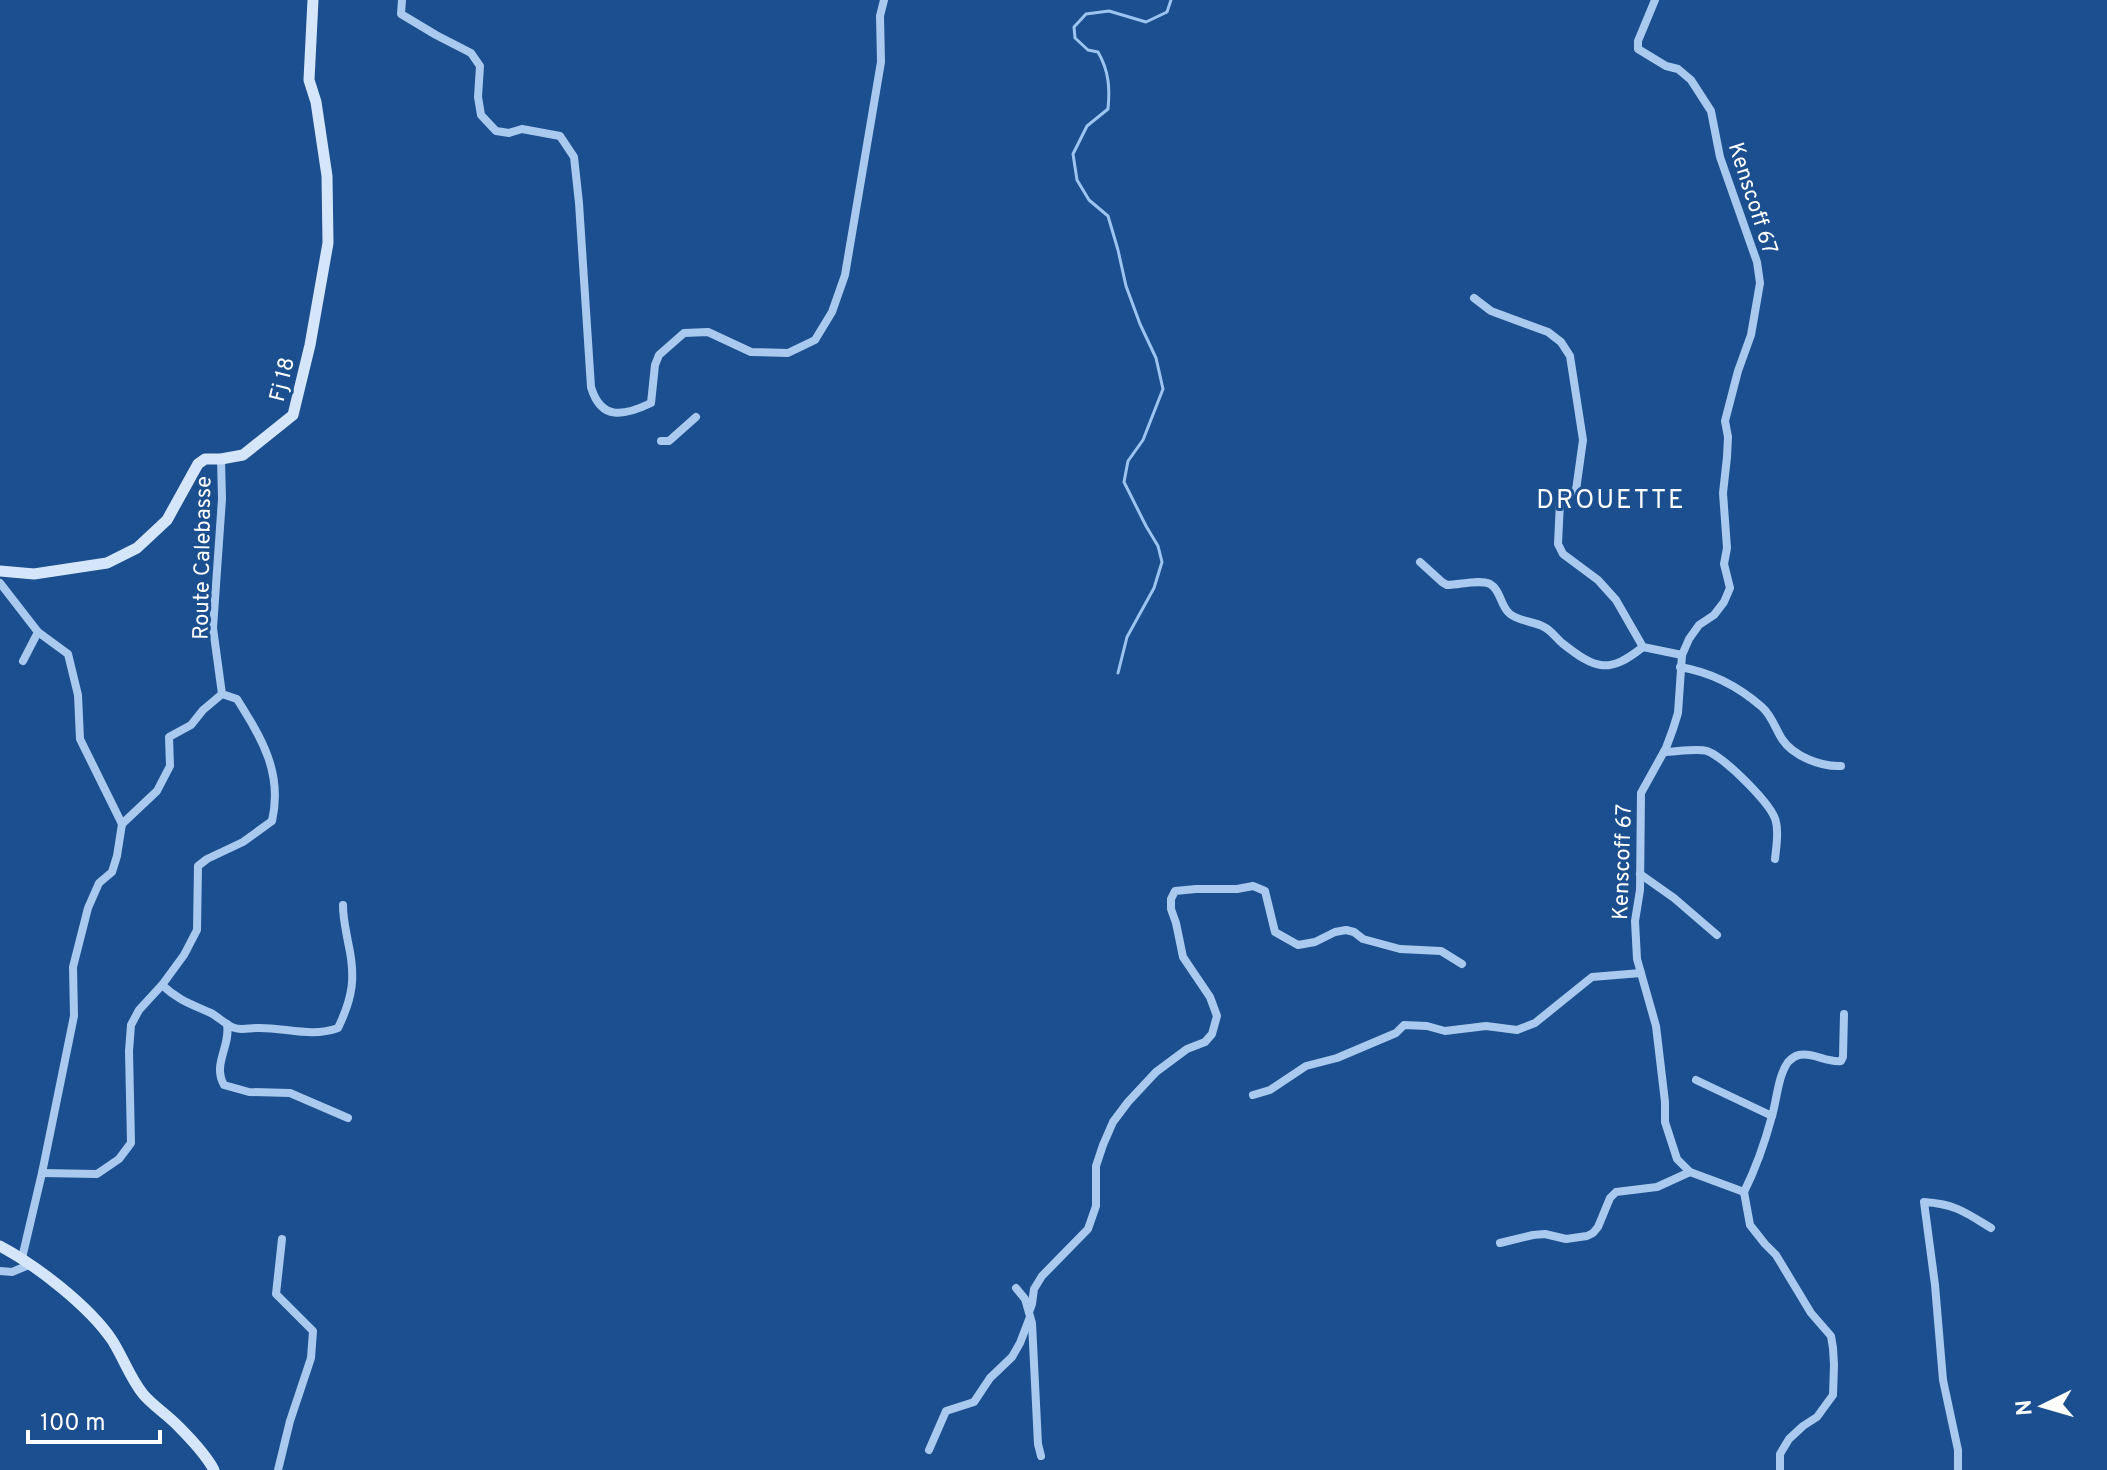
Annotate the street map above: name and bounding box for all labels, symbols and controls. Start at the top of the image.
street label: Kenscoff 67 [1721,139,1782,258]
street label: Fj 18 [265,355,302,405]
street label: Route Calebasse [189,476,218,640]
district label: DROUETTE [1536,485,1686,518]
street label: Kenscoff 67 [1608,804,1639,921]
north arrow [2003,1366,2083,1446]
scale bar [28,1394,160,1444]
text: N [2011,1398,2040,1417]
text: 100 m [40,1409,106,1439]

